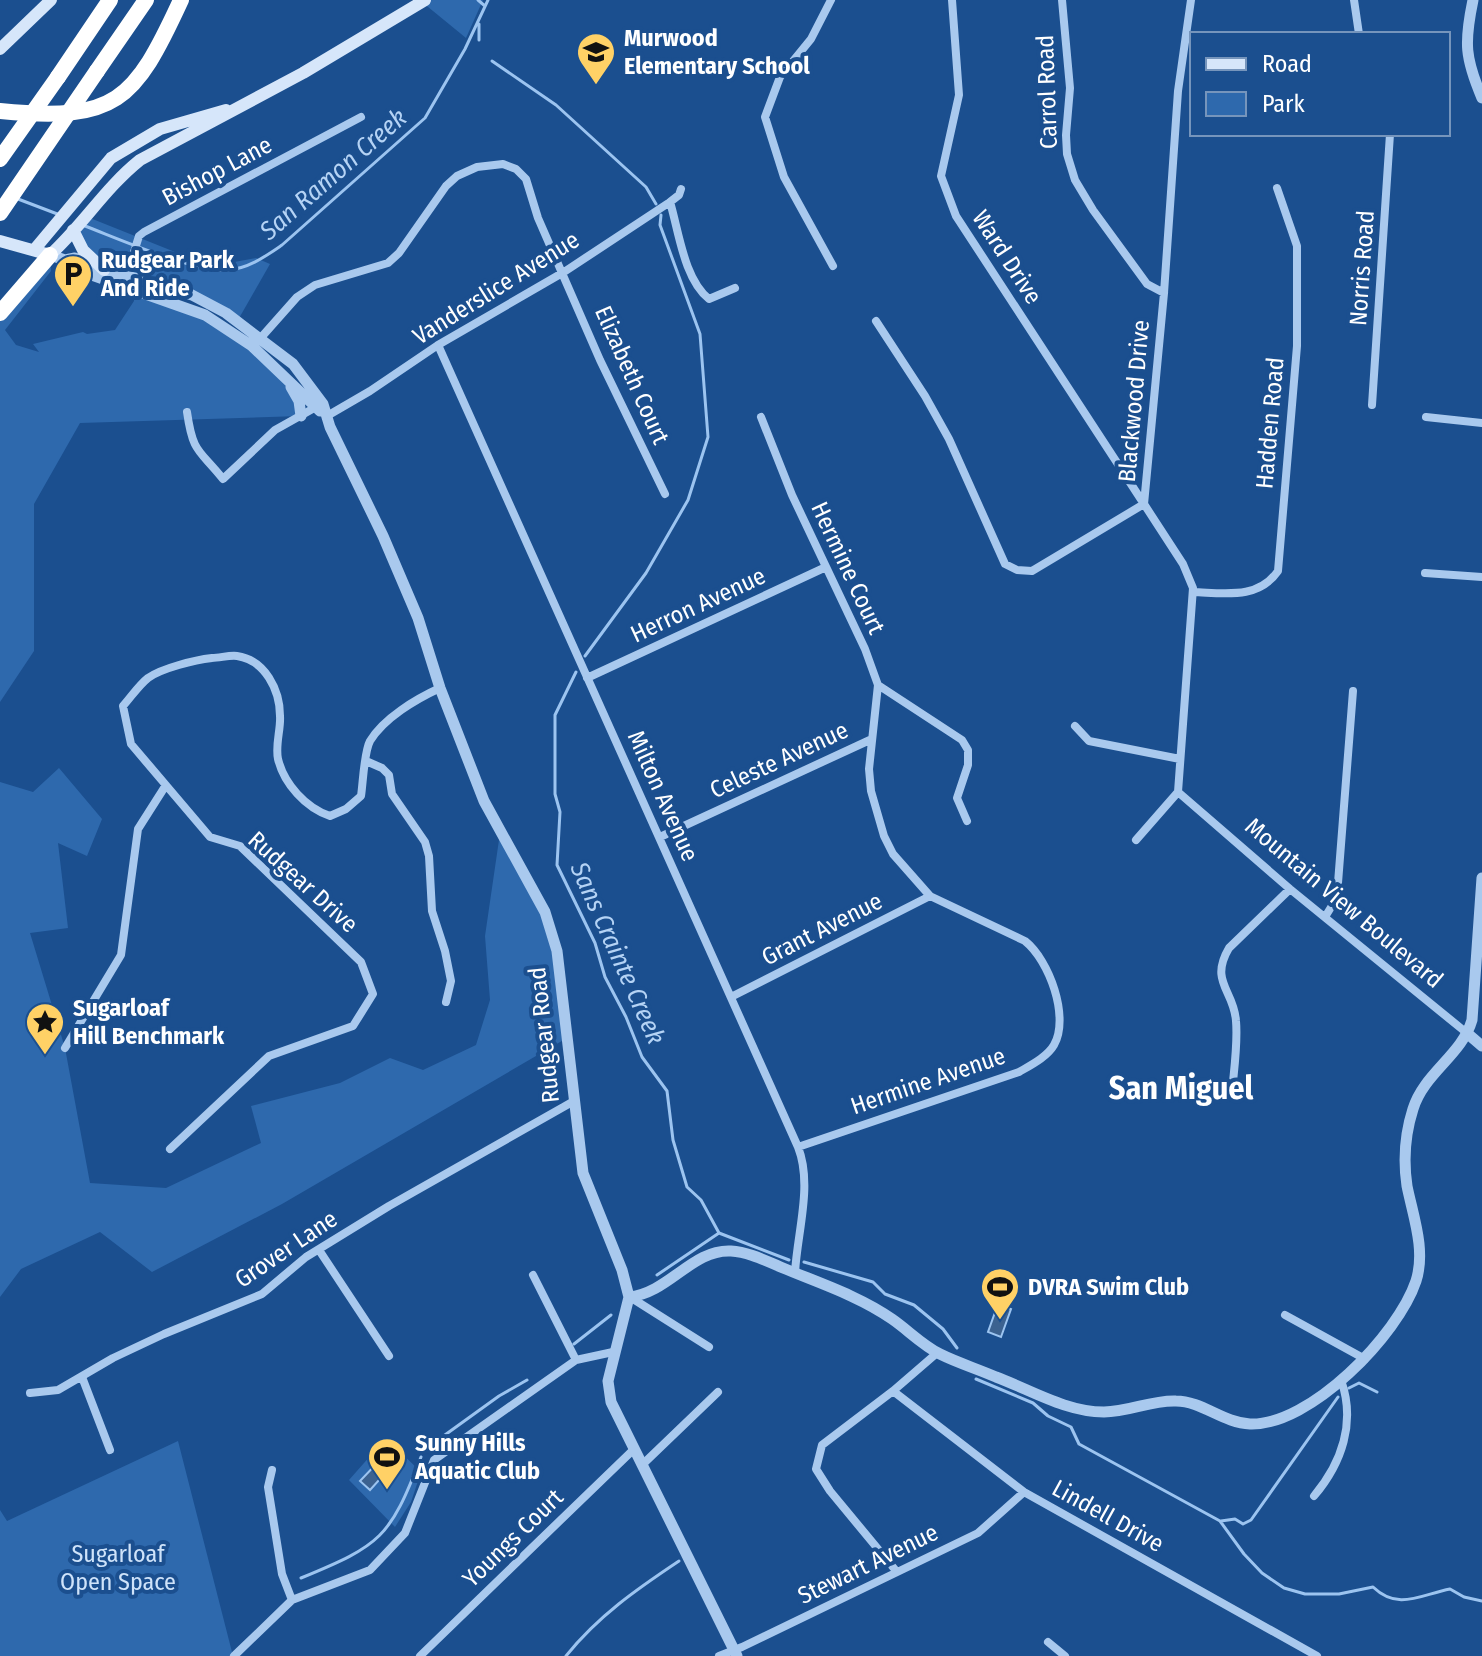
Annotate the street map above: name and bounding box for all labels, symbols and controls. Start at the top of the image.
place label: Murwood Elementary School [624,24,810,80]
school or university icon: Murwood Elementary School [575,31,617,86]
legend [1190,32,1450,136]
street label: Carrol Road [1031,34,1063,150]
text: Road [1262,50,1312,78]
text: Park [1262,90,1305,118]
water label: San Ramon Creek [253,102,413,247]
street label: Bishop Lane [158,131,276,211]
street label: Ward Drive [966,205,1048,309]
street label: Norris Road [1344,209,1380,327]
street label: Vanderslice Avenue [408,226,584,350]
place label: Rudgear Park And Ride [100,246,235,302]
parking icon: Rudgear Park And Ride [52,253,94,308]
street label: Elizabeth Court [589,302,675,449]
street label: Blackwood Drive [1113,319,1155,483]
street label: Hadden Road [1250,356,1290,490]
street label: Hermine Court [805,497,891,639]
street label: Herron Avenue [626,562,770,648]
street label: Celeste Avenue [706,716,852,804]
street label: Milton Avenue [622,726,704,866]
street label: Mountain View Boulevard [1240,812,1448,994]
street label: Rudgear Drive [242,826,364,938]
water label: Sans Crainte Creek [563,856,672,1049]
street label: Grant Avenue [757,887,887,971]
street label: Rudgear Road [523,966,565,1104]
place label: Sugarloaf Hill Benchmark [73,994,225,1050]
place icon: Sugarloaf Hill Benchmark [24,1001,66,1056]
street label: Hermine Avenue [847,1041,1009,1121]
district label: San Miguel [1109,1069,1253,1107]
street label: Grover Lane [230,1205,342,1293]
sports icon: DVRA Swim Club [979,1266,1021,1321]
place label: DVRA Swim Club [1028,1273,1189,1301]
place label: Sunny Hills Aquatic Club [414,1429,540,1485]
sports icon: Sunny Hills Aquatic Club [366,1436,408,1491]
street label: Lindell Drive [1047,1474,1169,1558]
street label: Youngs Court [457,1483,569,1593]
street label: Stewart Avenue [793,1518,943,1610]
park label: Sugarloaf Open Space [60,1540,176,1596]

